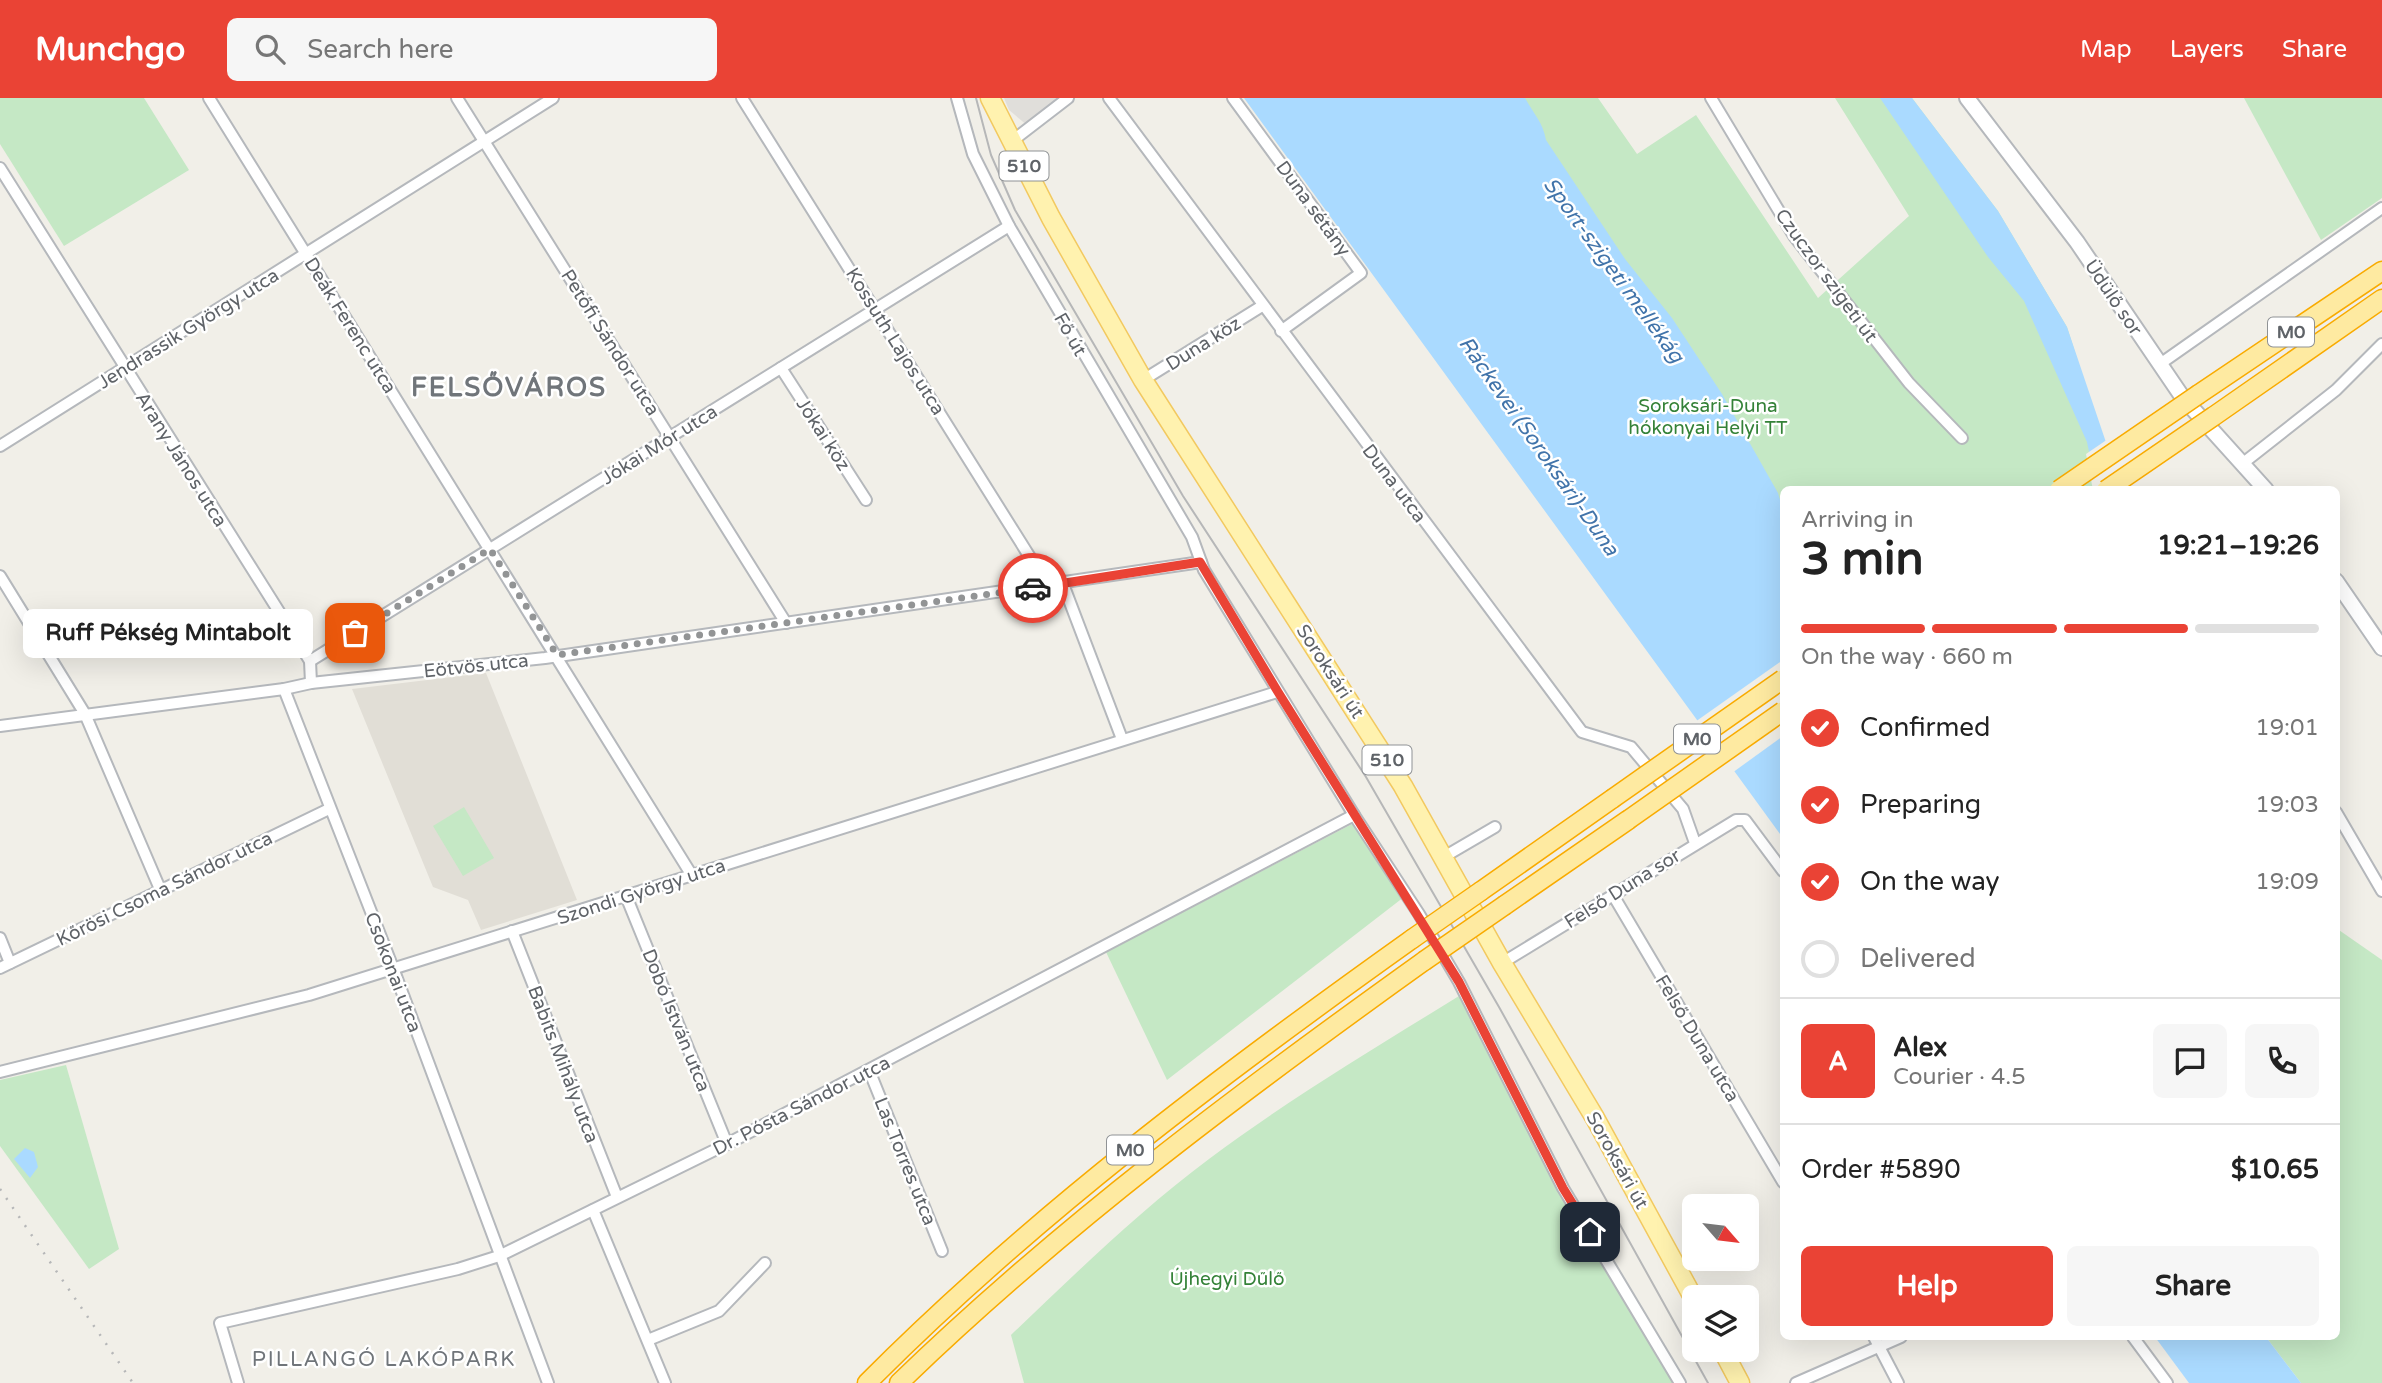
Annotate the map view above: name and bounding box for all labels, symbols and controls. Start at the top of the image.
search box [227,18,717,81]
text: Munchgo [35,30,185,69]
icon: search [251,30,289,68]
text: Search here [307,34,453,65]
text: Map [2080,35,2132,64]
text: Layers [2170,35,2244,64]
text: Share [2282,35,2347,64]
road number: 510 [1000,152,1048,180]
street label: Duna sétány [1271,157,1355,260]
water label: Sport-szigeti mellékág [1538,173,1690,369]
street label: Czuczor szigeti út [1770,205,1882,347]
street label: Deák Ferenc utca [299,254,401,398]
street label: Üdülő sor [2080,255,2147,340]
street label: Jendrassik György utca [94,264,283,394]
street label: Kossuth Lajos utca [841,264,949,419]
street label: Petőfi Sándor utca [556,265,664,420]
street label: Fő út [1049,309,1091,360]
street label: Duna köz [1162,312,1245,375]
road number: M0 [2268,318,2314,346]
water label: Ráckevei (Soroksári)-Duna [1453,332,1625,562]
district label: FELSŐVÁROS [411,371,607,403]
street label: Arany János utca [131,388,231,531]
street label: Jókai köz [792,394,855,475]
park label: Soroksári-Duna hókonyai Helyi TT [1628,395,1788,439]
street label: Jókai Mór utca [598,400,721,489]
street label: Duna utca [1358,440,1431,527]
text: Arriving in [1801,506,1914,534]
text: 19:21–19:26 [2157,530,2319,561]
text: 3 min [1801,532,1924,587]
courier [998,553,1068,623]
icon: car [1014,569,1052,607]
pin [325,603,385,663]
callout: Ruff Pékség Mintabolt [23,608,313,658]
icon: bag [336,614,374,652]
text: Ruff Pékség Mintabolt [45,619,291,647]
street label: Soroksári út [1292,620,1369,723]
text: On the way · 660 m [1801,643,2013,671]
street label: Eötvös utca [422,650,530,682]
icon: check [1801,709,1839,747]
text: Confirmed [1860,712,1990,743]
text: 19:01 [2255,714,2319,742]
road number: M0 [1674,724,1720,754]
road number: 510 [1362,746,1412,774]
icon: check [1801,786,1839,824]
text: Preparing [1860,789,1981,820]
text: 19:03 [2255,791,2319,819]
street label: Kőrösi Csoma Sándor utca [53,827,276,951]
street label: Felső Duna sor [1560,844,1685,933]
street label: Szondi György utca [554,854,728,930]
icon: check [1801,863,1839,901]
text: On the way [1860,866,2000,897]
text: 19:09 [2255,868,2319,896]
street label: Csokonai utca [360,909,426,1036]
text: Delivered [1860,943,1976,974]
street label: Dobó István utca [637,946,715,1095]
street label: Felső Duna utca [1651,971,1744,1106]
street label: Babits Mihály utca [523,983,603,1146]
button: chat [2153,1024,2227,1098]
button: phone [2245,1024,2319,1098]
text: Alex [1893,1032,1947,1063]
text: A [1828,1046,1848,1077]
street label: Dr. Pósta Sándor utca [709,1052,894,1160]
text: Courier · 4.5 [1893,1063,2026,1091]
street label: Las Torres utca [869,1094,941,1229]
street label: Soroksári út [1581,1108,1653,1213]
road number: M0 [1107,1135,1153,1164]
text: Order #5890 [1801,1154,1961,1185]
text: $10.65 [2231,1154,2319,1185]
north arrow [1682,1194,1759,1270]
map controls [1682,1194,1759,1362]
pin [1560,1202,1620,1262]
icon: home [1571,1213,1609,1251]
button: Help [1801,1246,2053,1326]
button: Share [2067,1246,2319,1326]
park label: Újhegyi Dűlő [1169,1267,1285,1290]
button: layers [1682,1285,1759,1362]
district label: PILLANGÓ LAKÓPARK [252,1347,516,1372]

